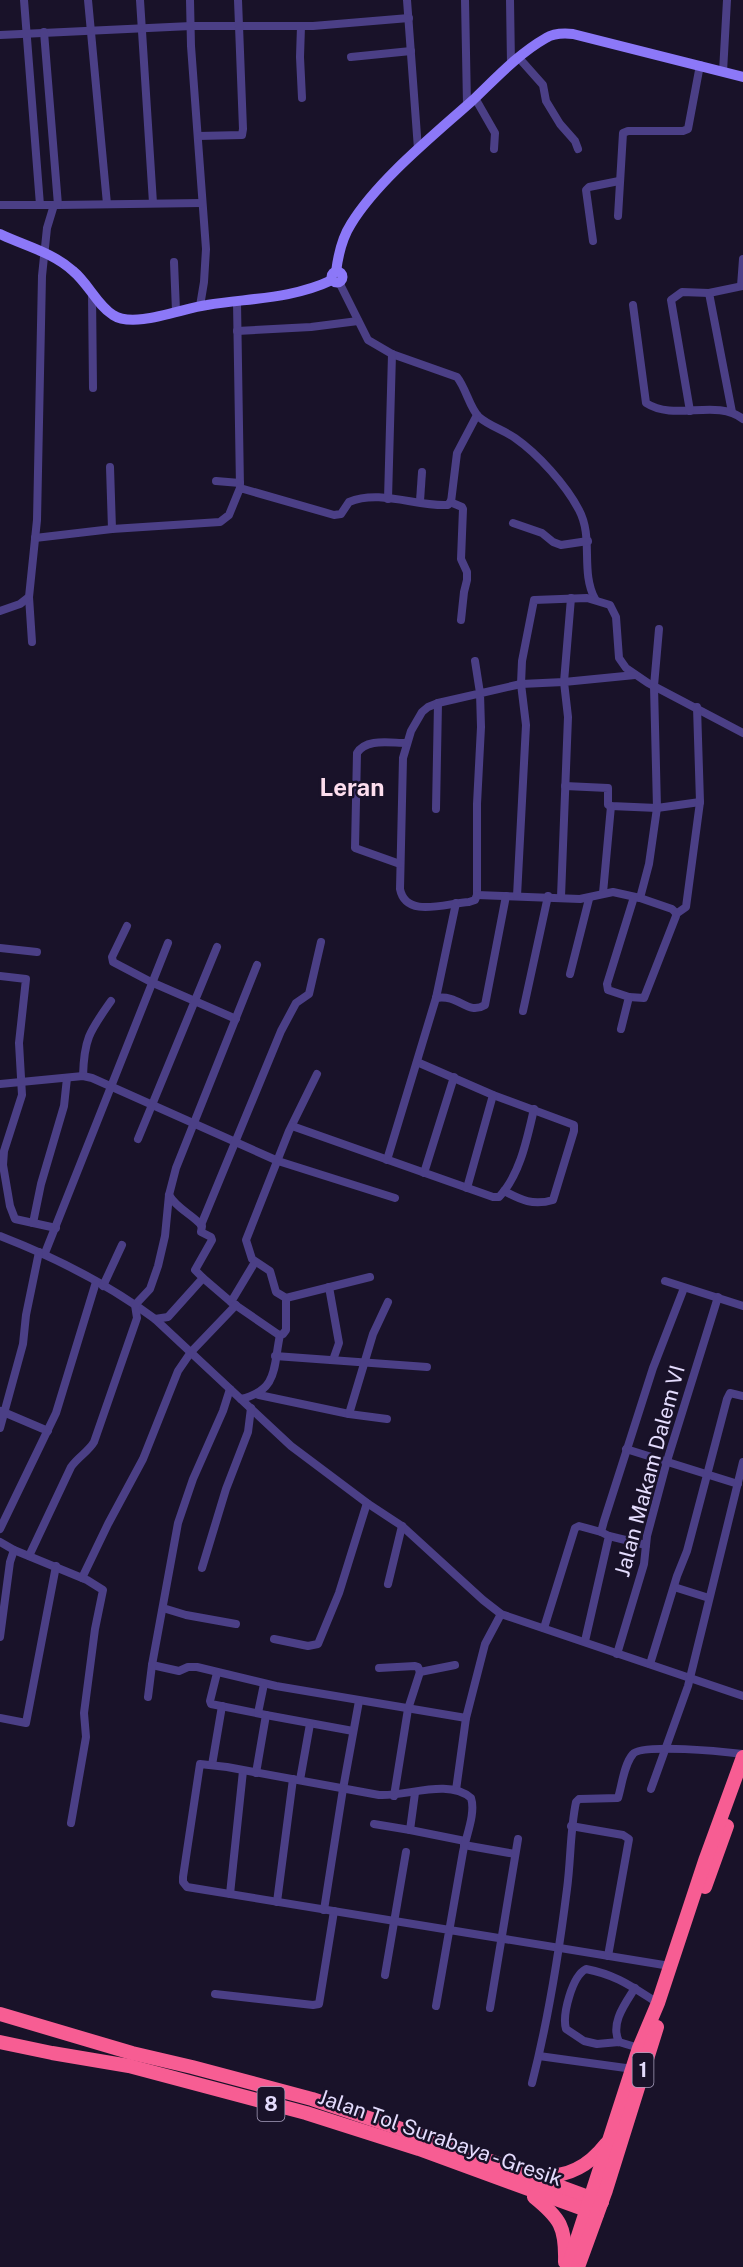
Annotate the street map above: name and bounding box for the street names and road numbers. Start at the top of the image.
street label: Jalan Makam Dalem VI [609,1362,690,1579]
road number: 1 [632,2053,654,2087]
street label: Jalan Tol Surabaya - Gresik [315,2084,566,2191]
road number: 8 [258,2087,284,2121]

